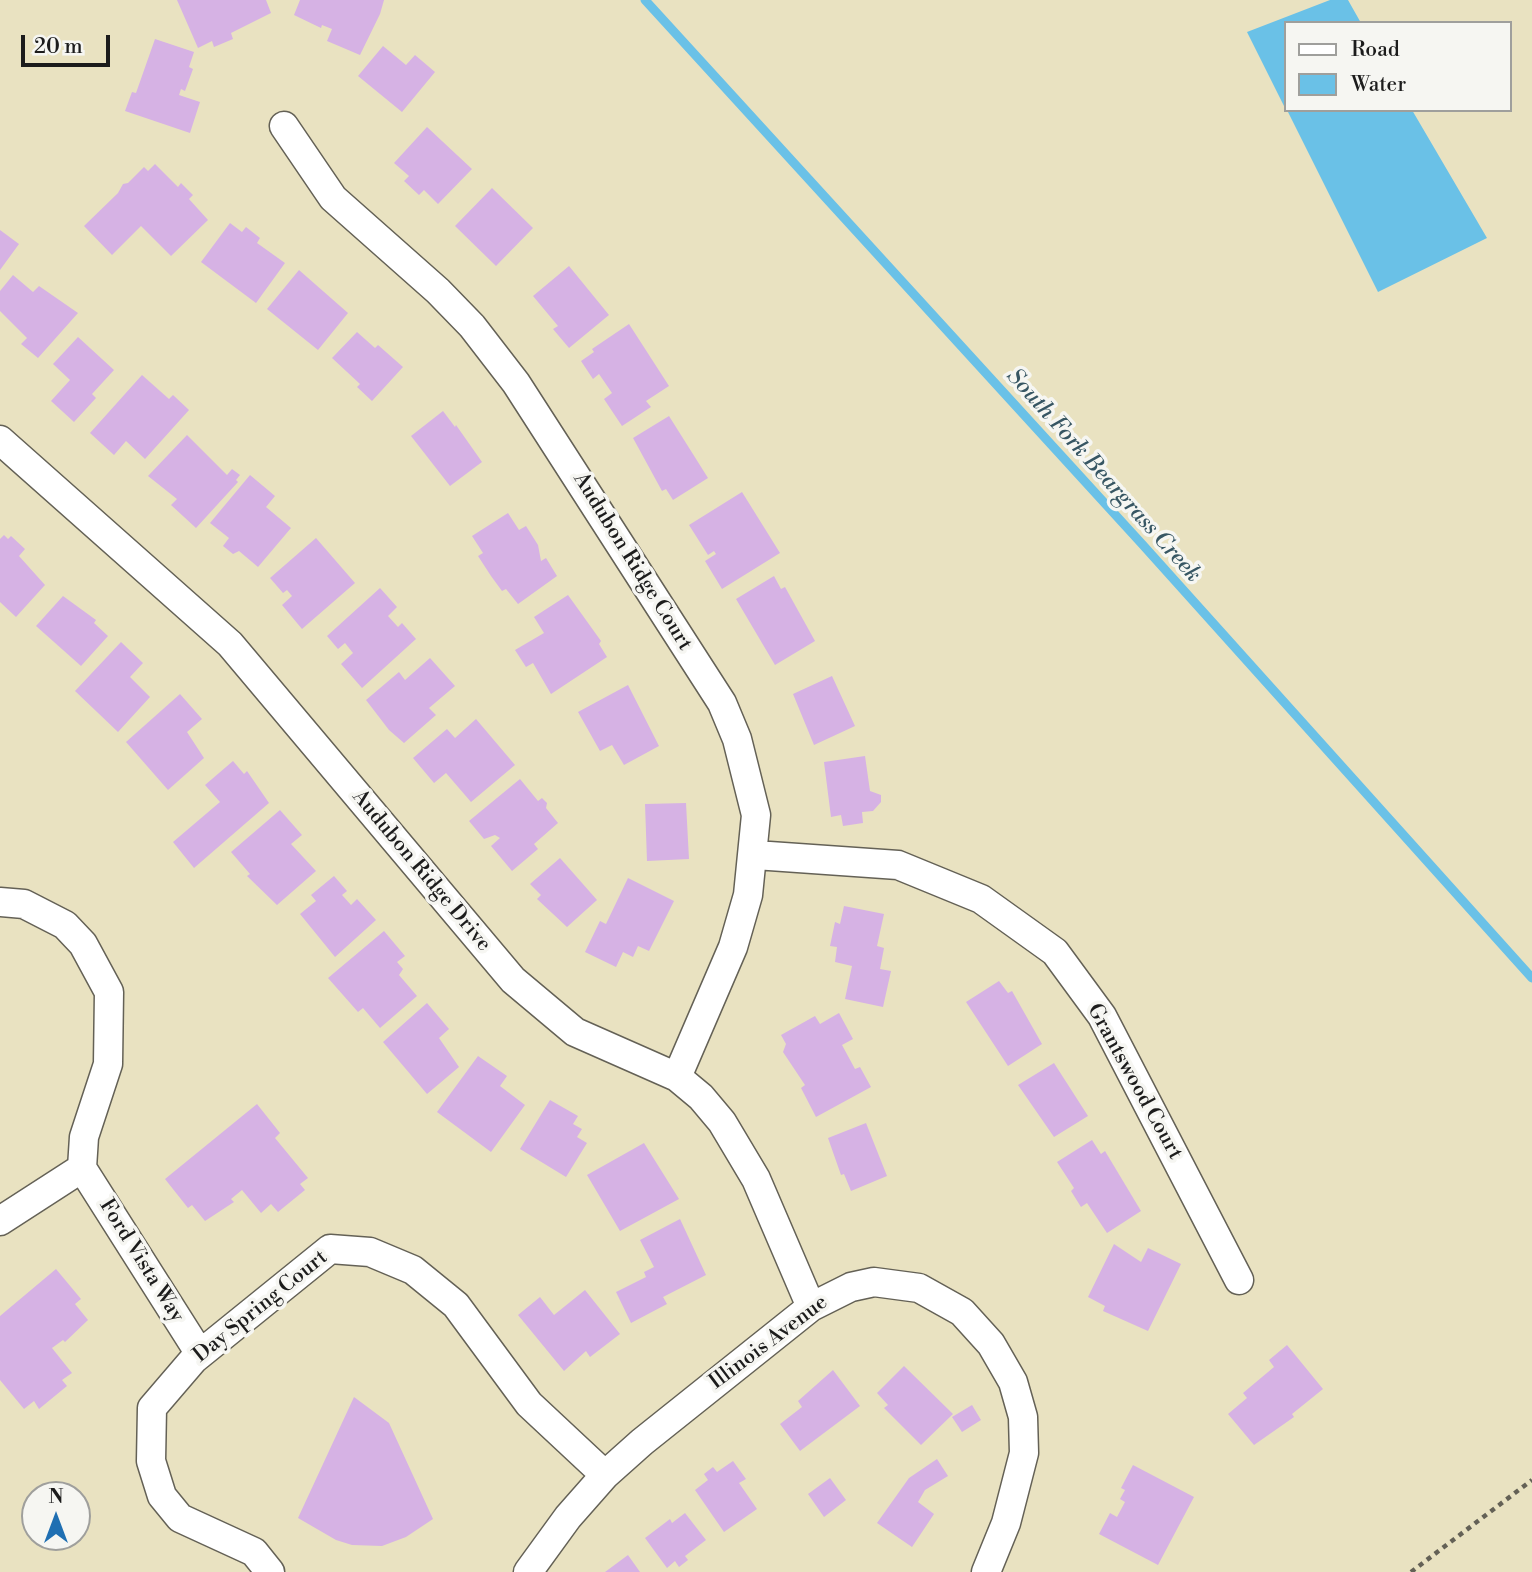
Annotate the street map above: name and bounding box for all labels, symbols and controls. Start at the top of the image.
scale bar [24,21,114,65]
legend [1284,21,1511,112]
text: 20 m [34,34,83,60]
text: Road [1351,37,1400,63]
text: Water [1351,72,1406,98]
water label: South Fork Beargrass Creek [1000,364,1206,588]
street label: Audubon Ridge Court [567,468,697,656]
street label: Audubon Ridge Drive [346,785,496,957]
street label: Grantswood Court [1081,1000,1187,1164]
street label: Ford Vista Way [93,1195,189,1327]
street label: Day Spring Court [189,1245,333,1369]
street label: Illinois Avenue [705,1290,833,1396]
north arrow [21,1481,91,1551]
text: N [48,1485,64,1509]

